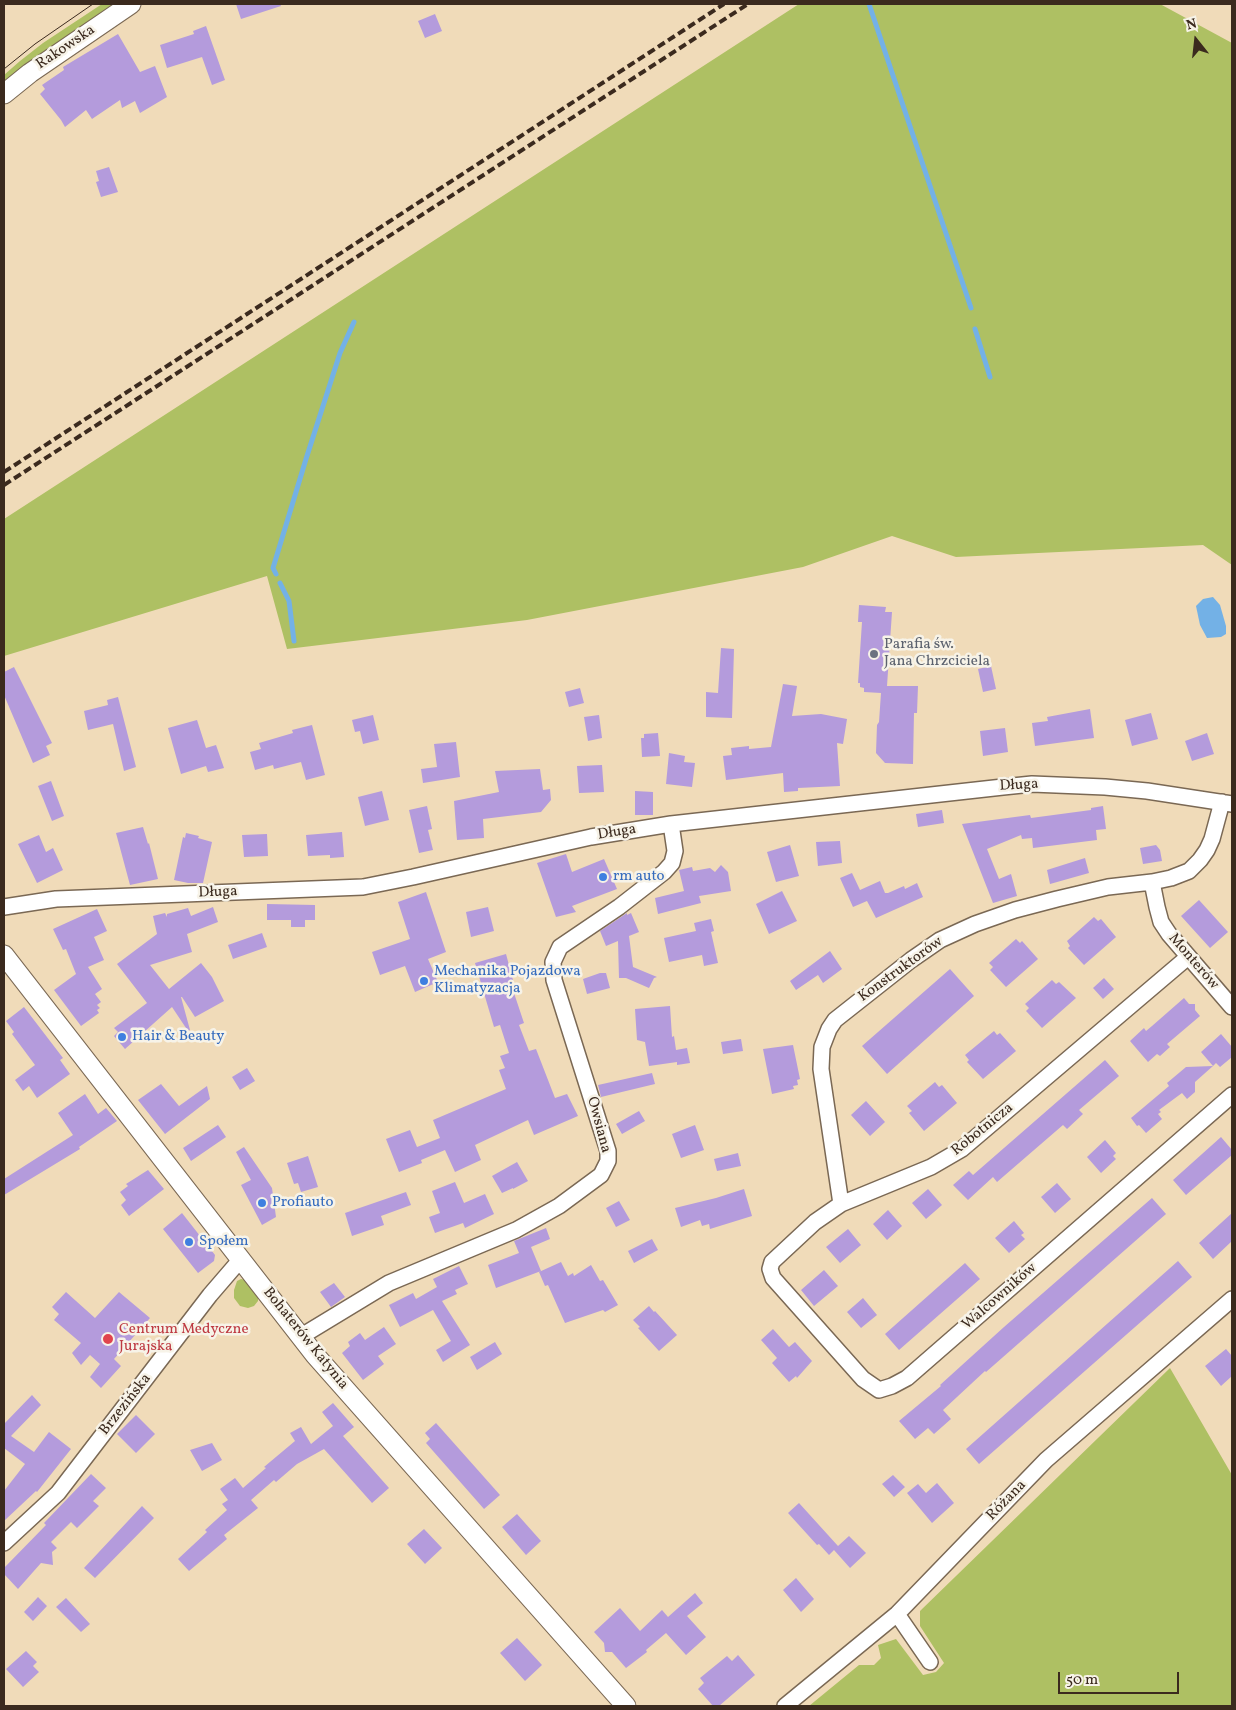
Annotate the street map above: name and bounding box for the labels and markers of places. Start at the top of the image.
place label: Parafia św. Jana Chrzciciela [884,636,990,671]
marker: Parafia św. Jana Chrzciciela [868,648,880,660]
place label: rm auto [613,868,665,886]
marker: rm auto [597,871,609,883]
place label: Mechanika Pojazdowa Klimatyzacja [434,963,581,998]
marker: Mechanika Pojazdowa Klimatyzacja [418,975,430,987]
place label: Hair & Beauty [132,1028,224,1046]
marker: Hair & Beauty [116,1031,128,1043]
place label: Profiauto [272,1194,333,1212]
marker: Profiauto [256,1197,268,1209]
place label: Społem [199,1233,249,1251]
marker: Społem [183,1236,195,1248]
place label: Centrum Medyczne Jurajska [119,1321,249,1356]
marker: Centrum Medyczne Jurajska [101,1332,115,1346]

